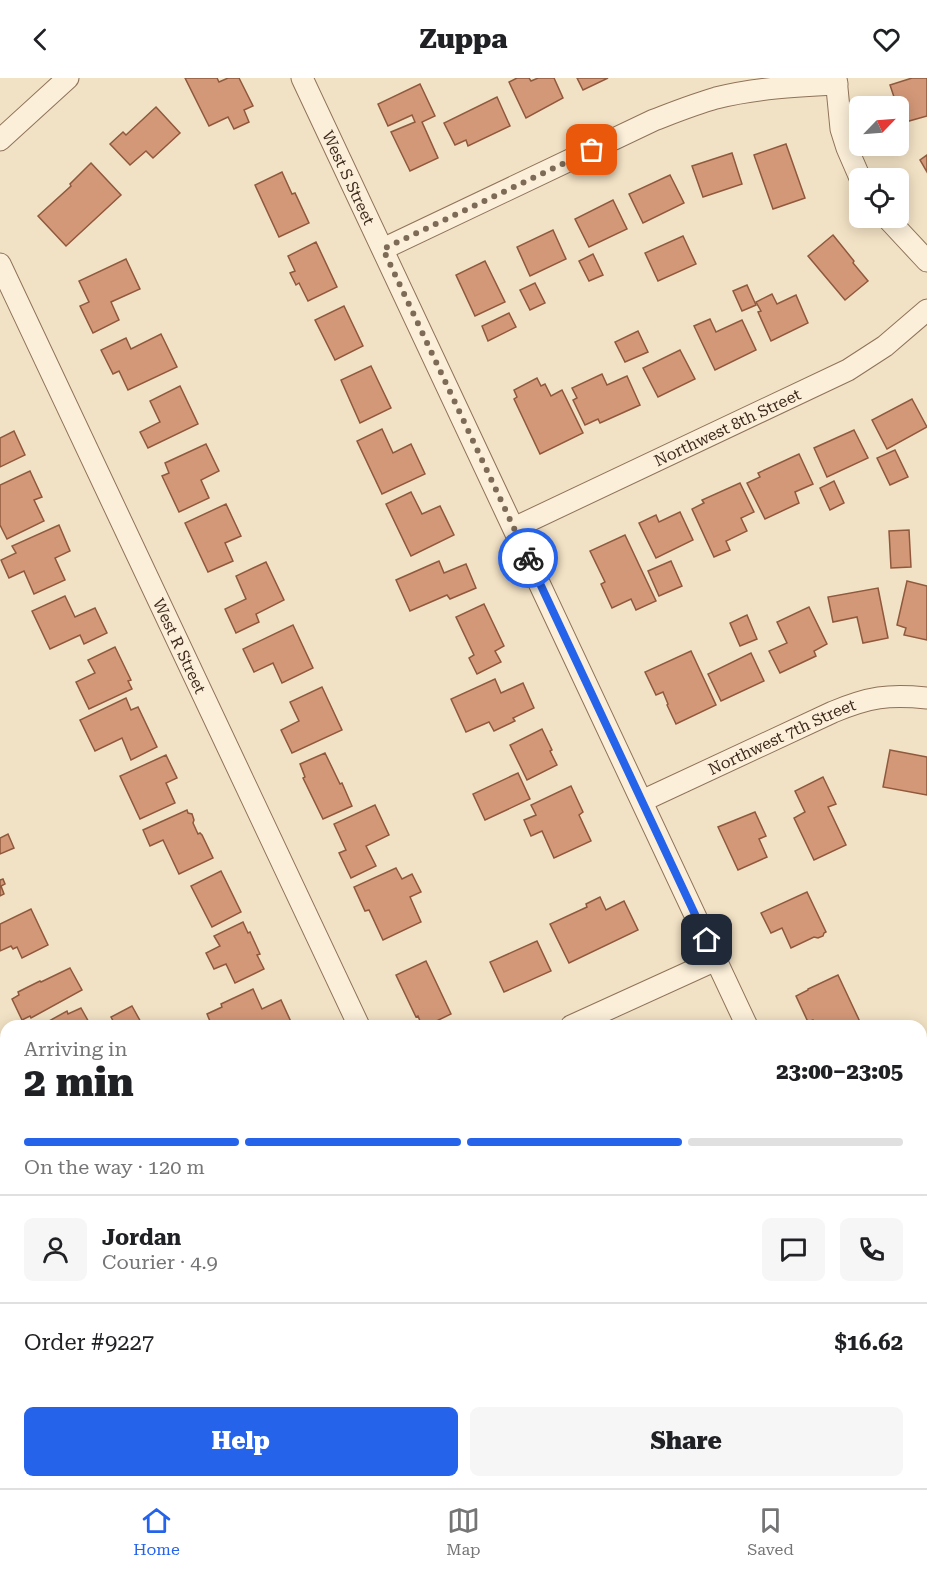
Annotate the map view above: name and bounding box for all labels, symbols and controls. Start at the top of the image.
icon: back [24,23,57,56]
text: Zuppa [419,23,508,55]
icon: heart [870,23,903,56]
north arrow [849,96,909,156]
map controls [849,96,909,228]
pin [566,124,617,175]
street label: West S Street [318,128,379,228]
icon: bag [575,133,608,166]
button: locate [849,168,909,228]
street label: Northwest 8th Street [651,385,804,470]
courier [498,528,558,588]
icon: bike [512,542,545,575]
street label: West R Street [149,595,210,697]
street label: Northwest 7th Street [705,695,858,779]
pin [681,914,732,965]
icon: home [690,923,723,956]
text: Arriving in [24,1037,127,1061]
text: 23:00–23:05 [776,1059,903,1084]
text: 2 min [24,1060,134,1106]
text: On the way · 120 m [24,1155,205,1179]
button: person [24,1218,87,1281]
button: chat [762,1218,825,1281]
button: phone [840,1218,903,1281]
text: Jordan [102,1225,181,1250]
text: Courier · 4.9 [102,1250,218,1274]
text: Order #9227 [24,1330,154,1355]
text: $16.62 [834,1330,903,1355]
button: Help [24,1407,458,1476]
button: Share [470,1407,903,1476]
tab: Home [133,1504,180,1559]
tab: Map [446,1504,481,1559]
tab: Saved [747,1504,794,1559]

